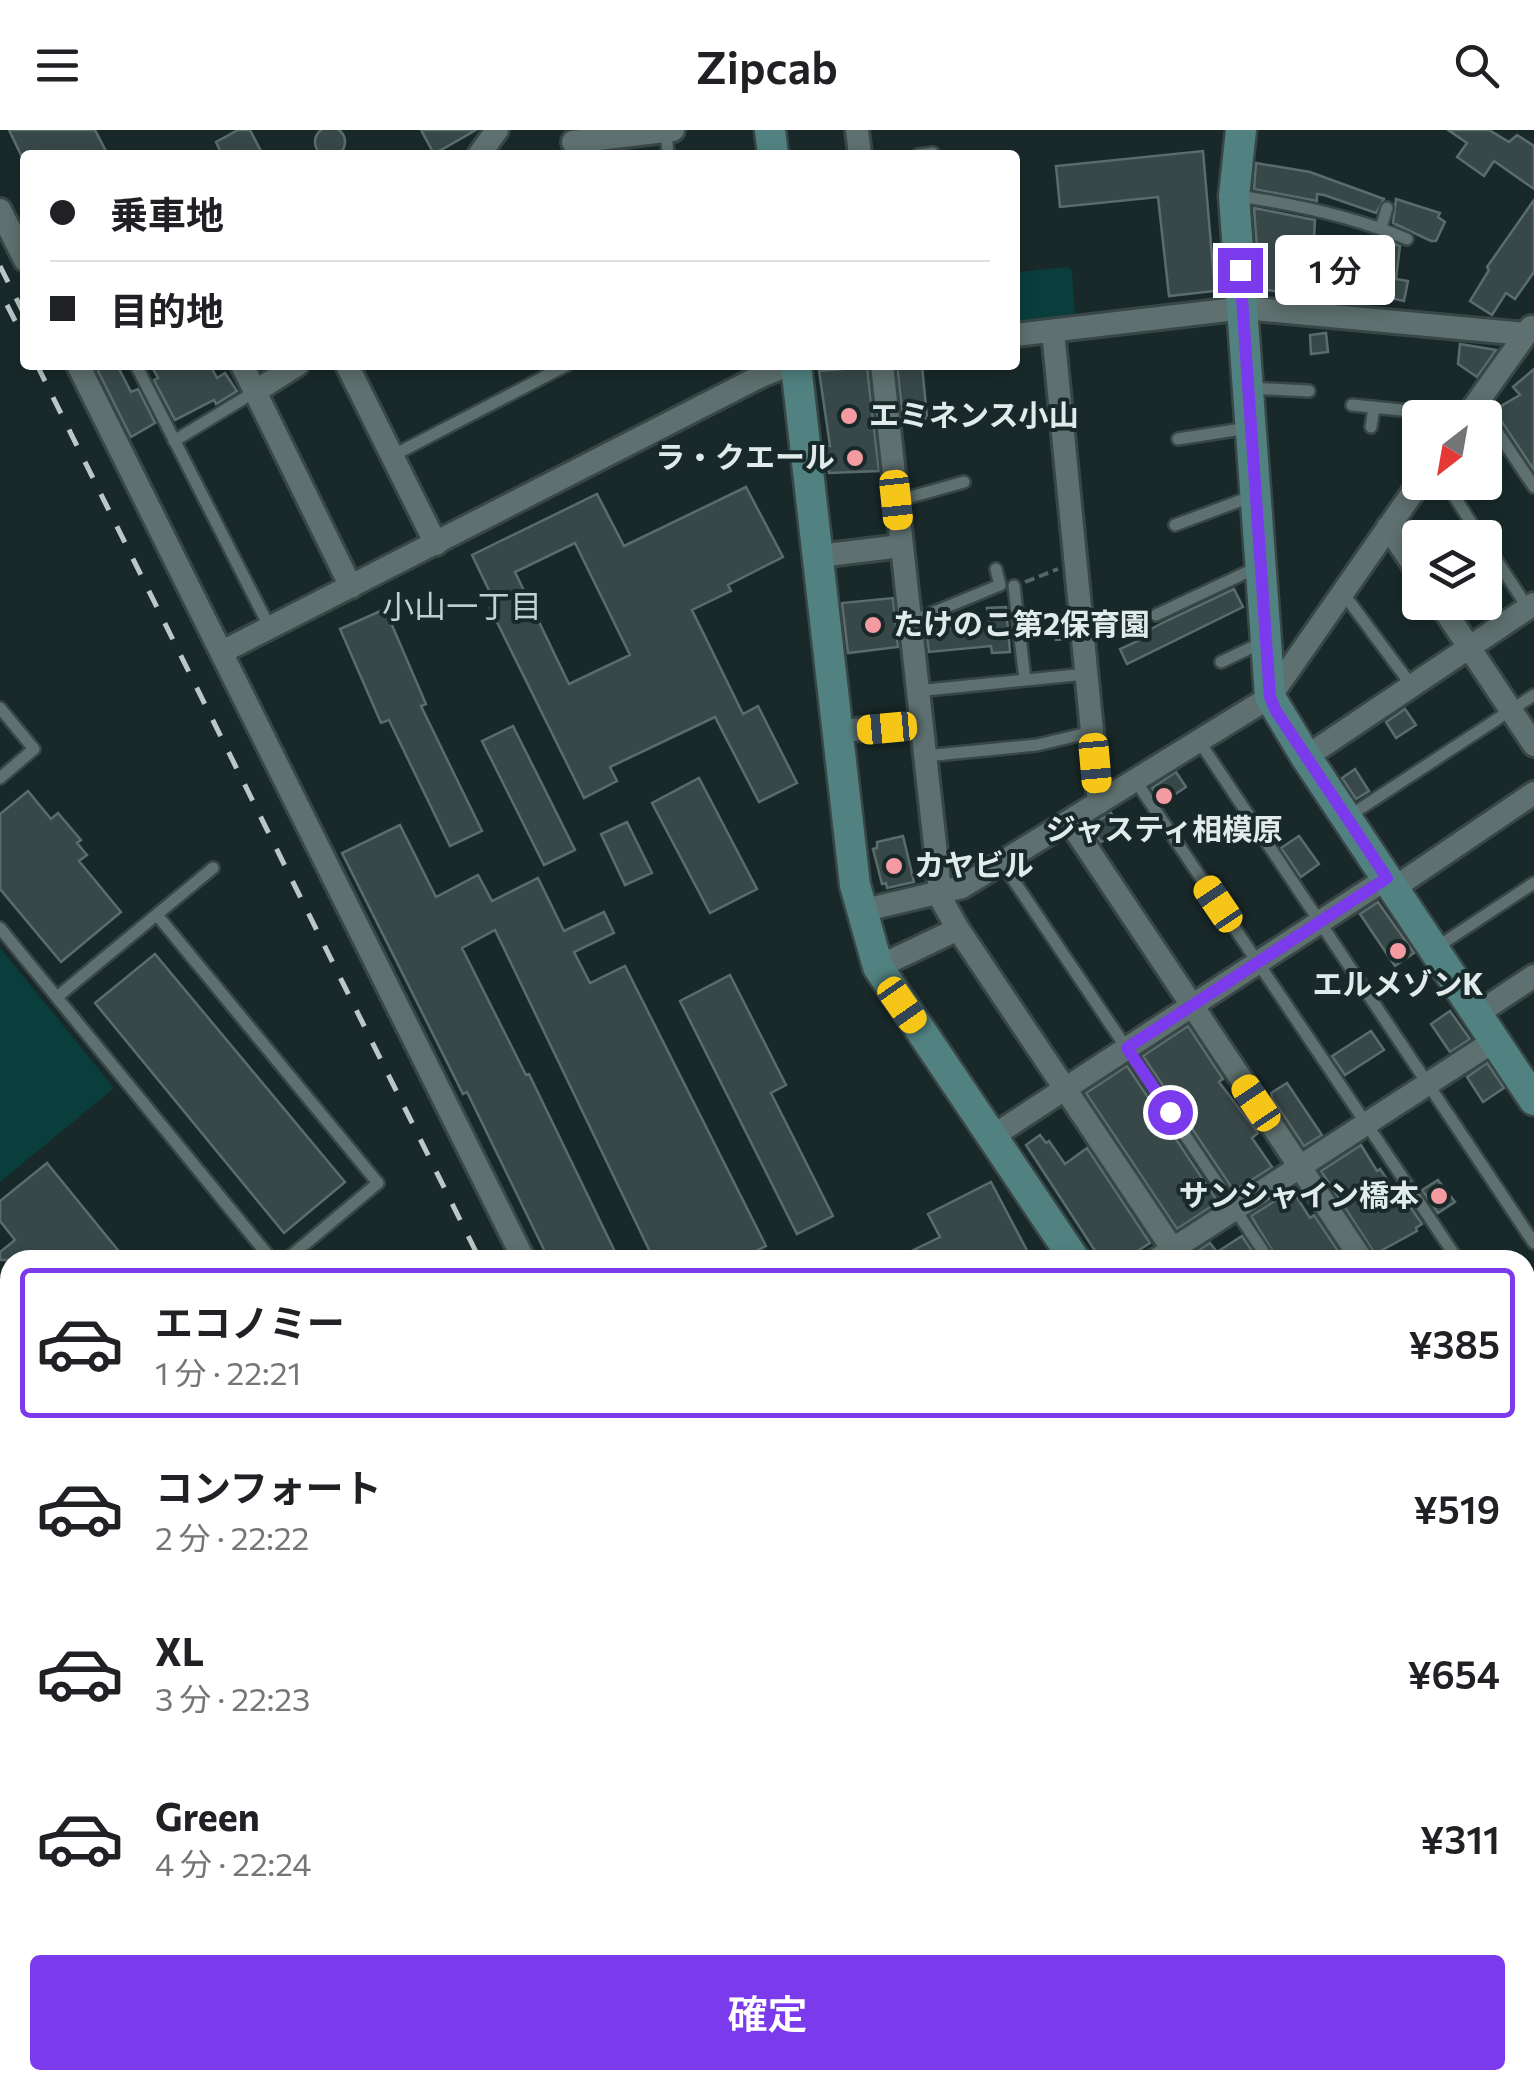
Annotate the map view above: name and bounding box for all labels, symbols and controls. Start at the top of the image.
icon: menu [30,38,85,93]
text: Zipcab [696,38,838,93]
icon: search [1449,38,1504,93]
text: 乗車地 [110,190,224,237]
callout: 1 分 [1275,235,1395,305]
route end [1218,248,1263,293]
text: 1 分 [1309,250,1361,290]
text: 目的地 [110,286,224,333]
place label: エミネンス小山 [869,395,1078,432]
north arrow [1402,400,1502,500]
map controls [1402,400,1502,620]
marker: エミネンス小山 [838,405,860,427]
place label: ラ・クエール [655,437,835,474]
marker: ラ・クエール [844,447,866,469]
car [878,469,914,531]
button: layers [1402,520,1502,620]
district label: 小山一丁目 [382,585,542,625]
place label: たけのこ第2保育園 [893,604,1150,641]
marker: たけのこ第2保育園 [862,614,884,636]
car [856,710,918,746]
car [1077,732,1113,794]
marker: ジャスティ相模原 [1153,785,1175,807]
place label: ジャスティ相模原 [1046,809,1282,846]
place label: カヤビル [914,845,1034,882]
marker: カヤビル [883,855,905,877]
car [1189,871,1247,937]
marker: エルメゾンK [1387,940,1409,962]
place label: エルメゾンK [1313,964,1484,1001]
car [873,972,931,1038]
car [1227,1070,1285,1136]
route start [1148,1090,1193,1135]
place label: サンシャイン橋本 [1179,1175,1419,1212]
marker: サンシャイン橋本 [1428,1185,1450,1207]
icon: car [35,1298,125,1388]
text: エコノミー [155,1298,345,1345]
text: ¥385 [1408,1320,1500,1367]
text: 1 分 · 22:21 [155,1352,301,1392]
icon: car [35,1463,125,1553]
text: コンフォート [155,1463,382,1510]
text: ¥519 [1413,1485,1500,1532]
text: 2 分 · 22:22 [155,1517,309,1557]
text: XL [155,1627,204,1674]
icon: car [35,1628,125,1718]
text: ¥654 [1408,1650,1500,1697]
text: 3 分 · 22:23 [155,1678,310,1718]
text: Green [155,1792,260,1839]
icon: car [35,1793,125,1883]
text: ¥311 [1420,1815,1500,1862]
text: 4 分 · 22:24 [155,1843,312,1883]
button: 確定 [30,1955,1505,2070]

